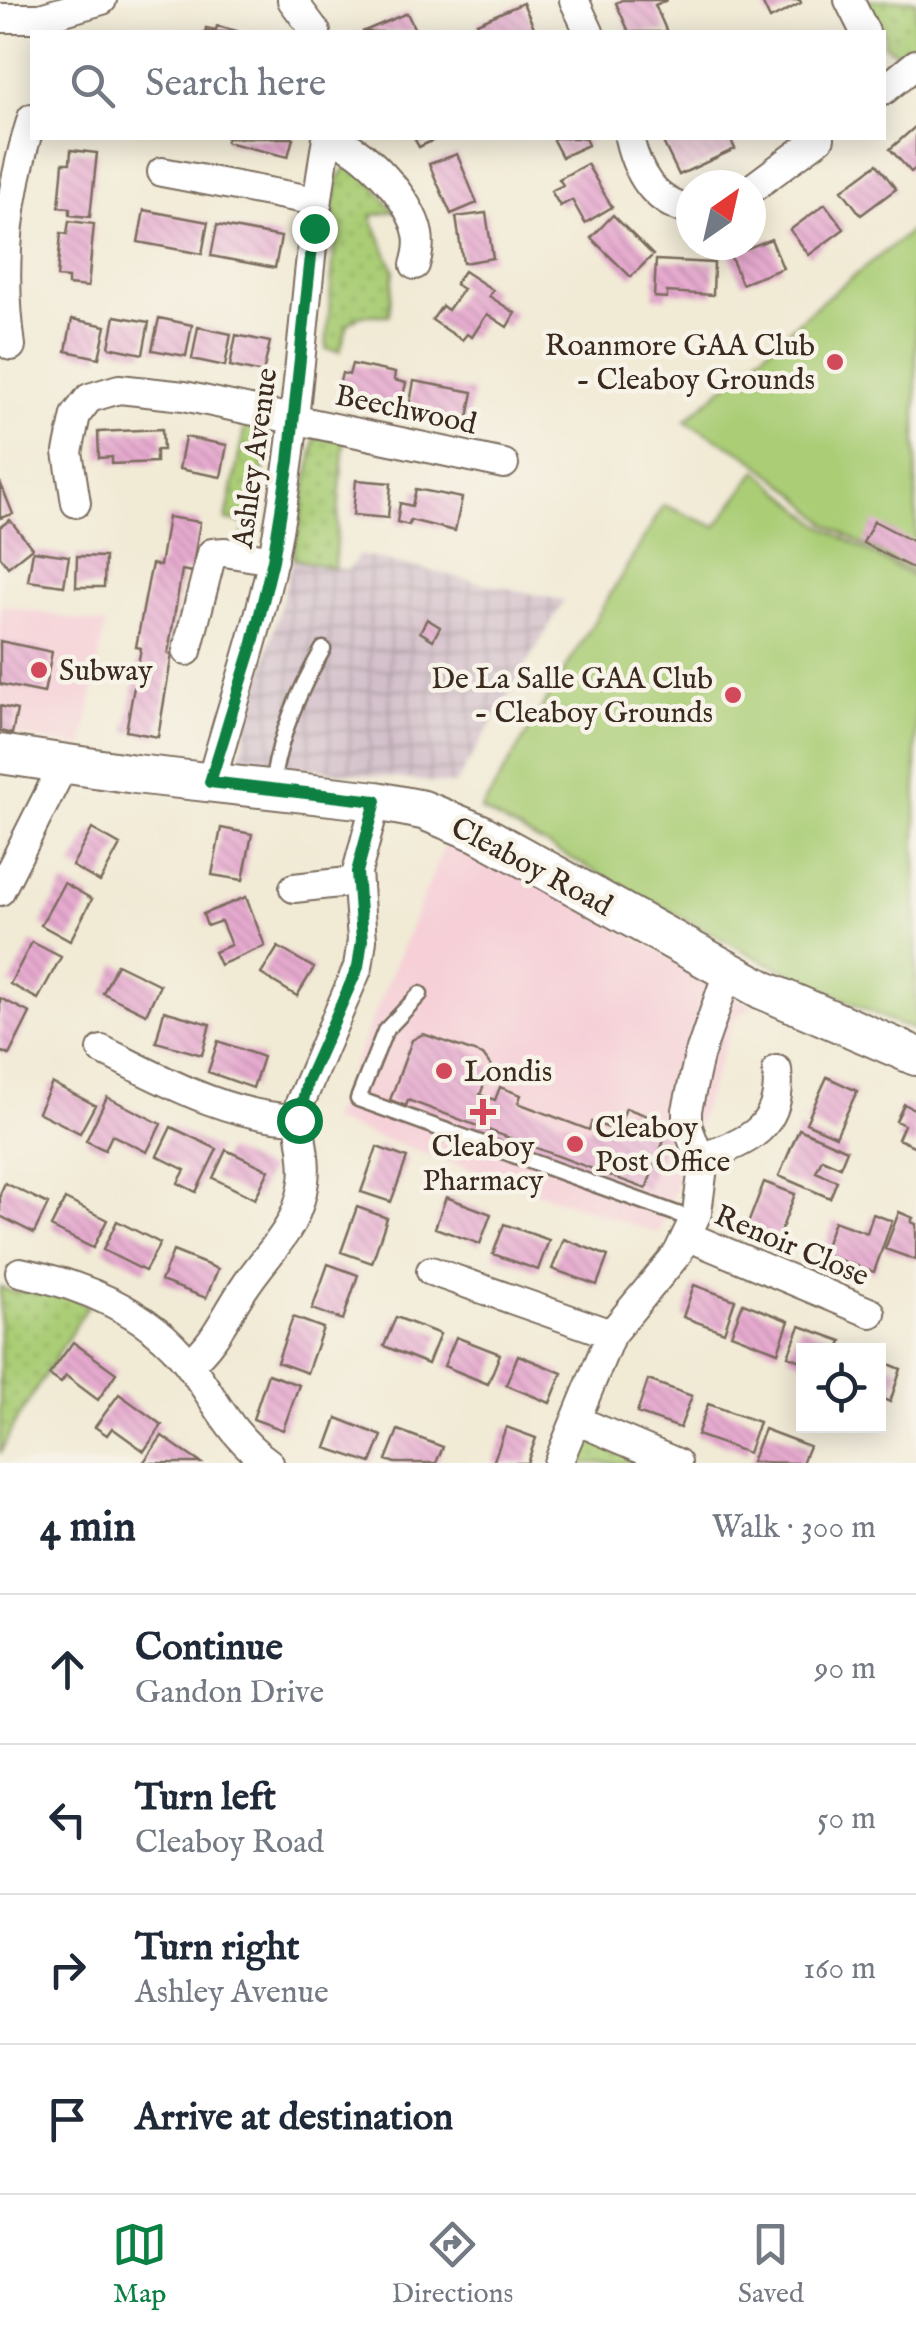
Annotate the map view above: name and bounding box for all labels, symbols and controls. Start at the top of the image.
search box [30,30,886,140]
icon: search [65,58,120,113]
text: Search here [145,61,326,109]
north arrow [676,170,766,260]
route end [292,206,338,252]
place label: Roanmore GAA Club - Cleaboy Grounds [545,328,815,400]
marker: Roanmore GAA Club - Cleaboy Grounds [824,351,846,373]
street label: Ashley Avenue [224,366,287,552]
street label: Beechwood [331,377,481,445]
place label: Subway [59,653,153,691]
marker: Subway [28,659,50,681]
place label: De La Salle GAA Club - Cleaboy Grounds [431,661,713,733]
marker: De La Salle GAA Club - Cleaboy Grounds [722,684,744,706]
street label: Cleaboy Road [444,809,619,927]
place label: Londis [464,1054,552,1092]
marker: Londis [433,1060,455,1082]
route start [277,1098,323,1144]
marker: Cleaboy Pharmacy [472,1101,494,1123]
place label: Cleaboy Post Office [595,1110,730,1182]
place label: Cleaboy Pharmacy [422,1129,544,1201]
marker: Cleaboy Post Office [564,1133,586,1155]
street label: Renoir Close [708,1197,874,1296]
map controls [796,1343,886,1433]
button: locate [796,1343,886,1433]
text: 4 min [40,1502,136,1555]
text: Walk · 300 m [712,1508,876,1549]
text: Continue [135,1625,283,1673]
icon: ahead [40,1642,95,1697]
text: 90 m [815,1649,876,1690]
text: Gandon Drive [135,1673,324,1714]
text: Turn left [135,1775,276,1823]
icon: left [40,1792,95,1847]
text: 50 m [817,1799,876,1840]
text: Cleaboy Road [135,1823,324,1864]
text: Turn right [135,1925,299,1973]
icon: right [40,1942,95,1997]
text: 160 m [803,1949,876,1990]
text: Ashley Avenue [135,1973,329,2014]
icon: arrive [40,2092,95,2147]
text: Arrive at destination [135,2095,453,2143]
tab: Map [112,2217,167,2312]
tab: Directions [391,2217,513,2312]
tab: Saved [738,2217,804,2312]

